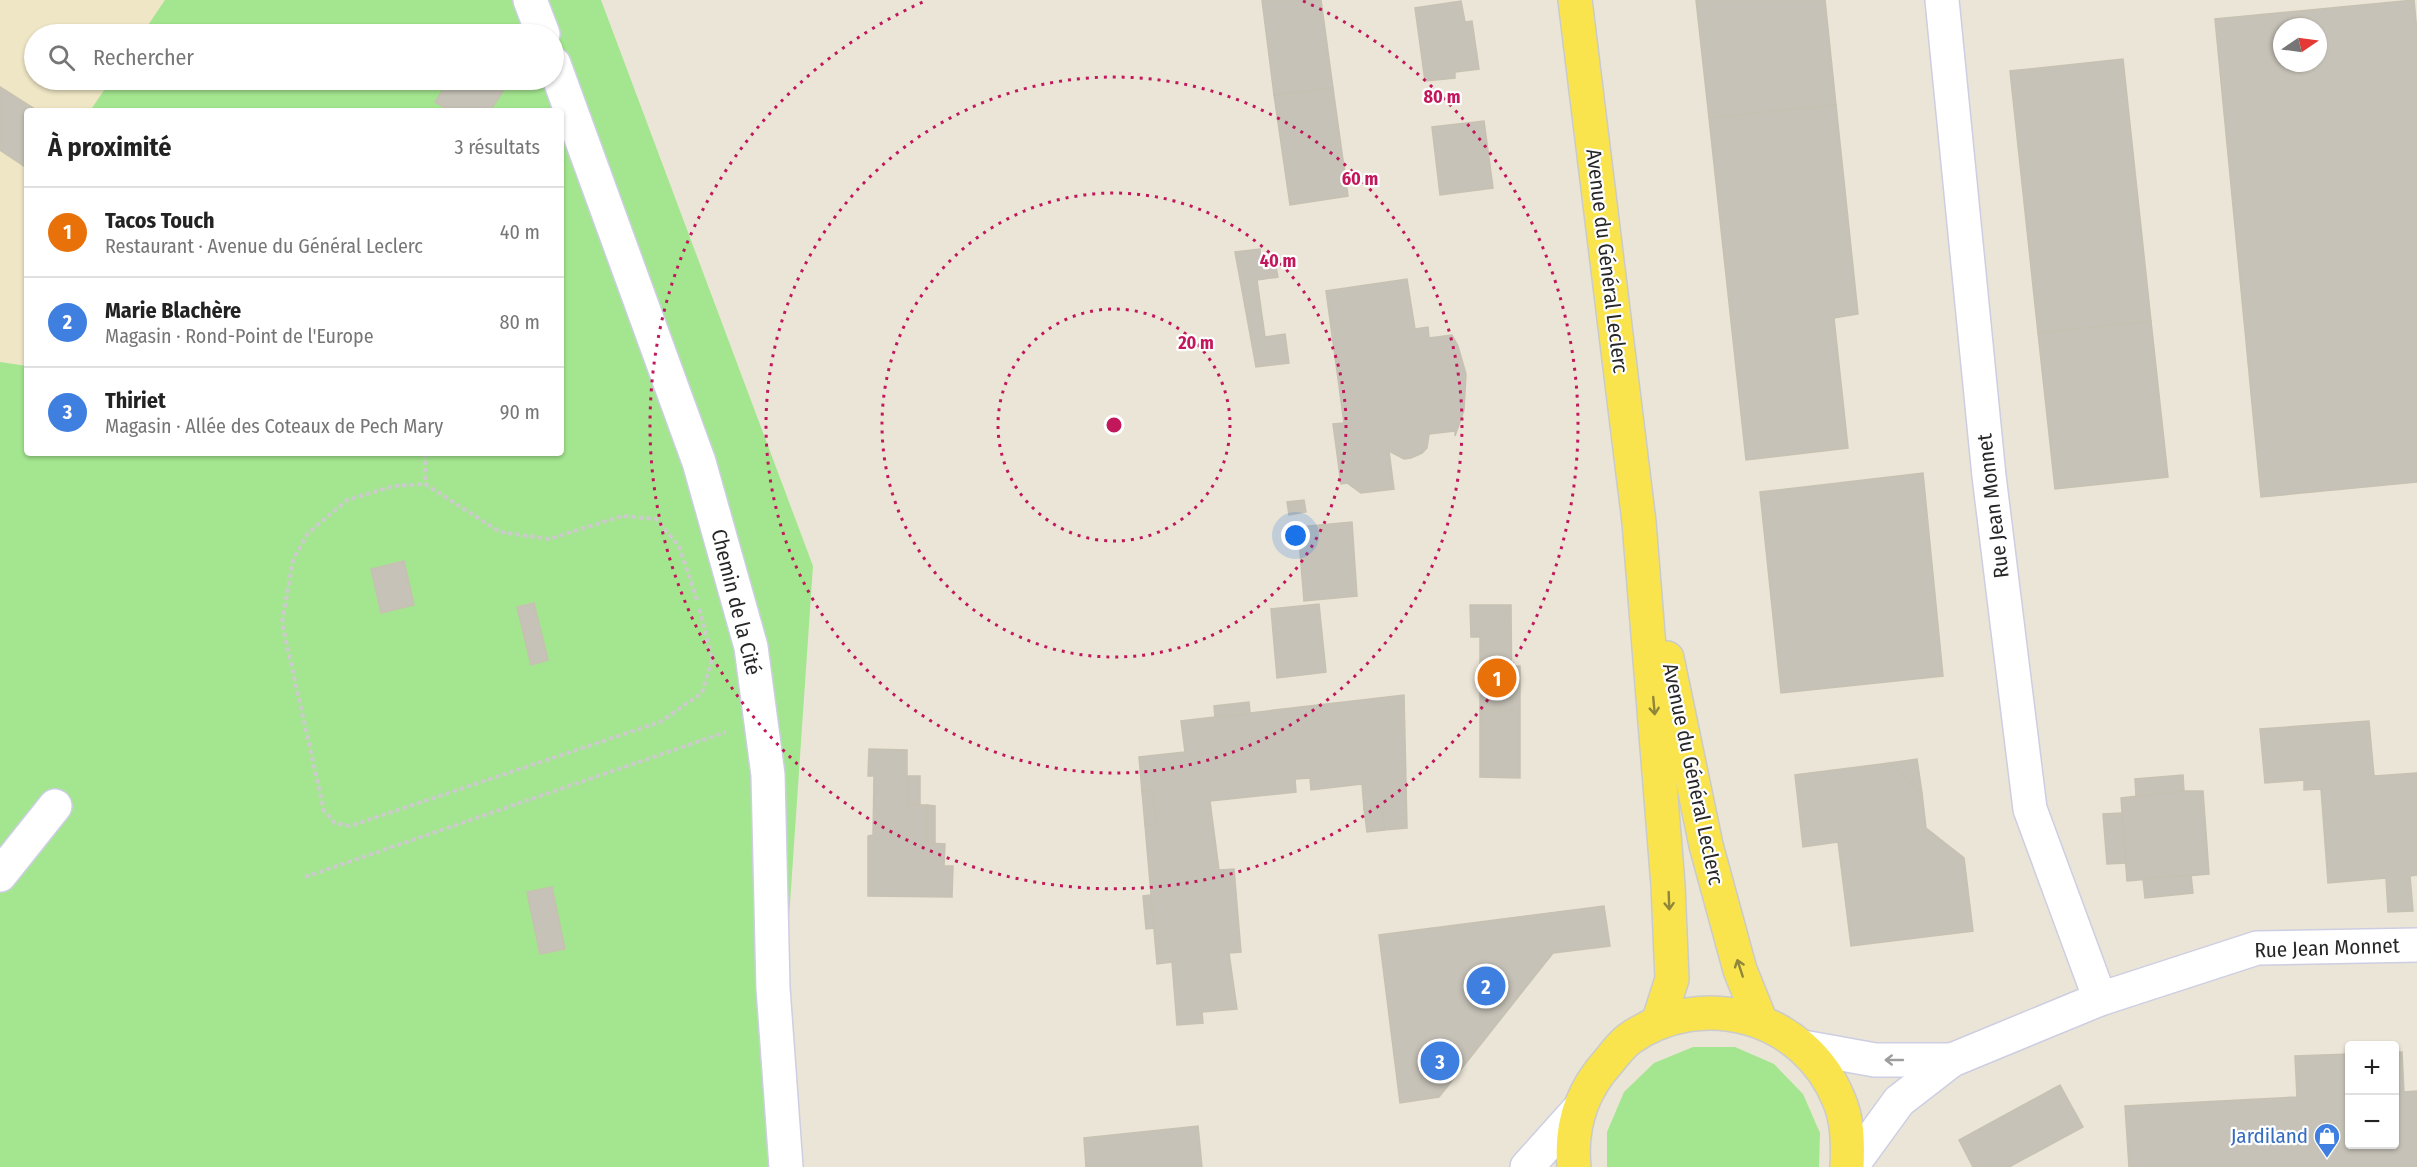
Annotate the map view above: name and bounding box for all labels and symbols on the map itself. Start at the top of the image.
north arrow [2273,18,2327,72]
text: 80 m [1424,86,1460,108]
street label: Avenue du Général Leclerc [1580,147,1634,375]
text: 60 m [1342,168,1378,190]
text: 40 m [1260,250,1296,272]
text: 20 m [1177,332,1214,354]
centre of rings [1104,415,1124,435]
street label: Rue Jean Monnet [1971,432,2015,580]
your location [1281,521,1310,550]
street label: Chemin de la Cité [705,526,767,678]
pin: 1 [1478,656,1516,700]
street label: Avenue du Général Leclerc [1657,661,1729,887]
one-way arrow [1649,696,1660,716]
one-way arrow [1663,890,1674,910]
street label: Rue Jean Monnet [2254,932,2400,964]
one-way arrow [1734,959,1745,978]
pin: 2 [1466,964,1506,1008]
pin: 3 [1420,1038,1460,1084]
one-way arrow [1884,1054,1904,1066]
shop icon: Jardiland [2312,1121,2342,1159]
place label: Jardiland [2231,1123,2308,1149]

